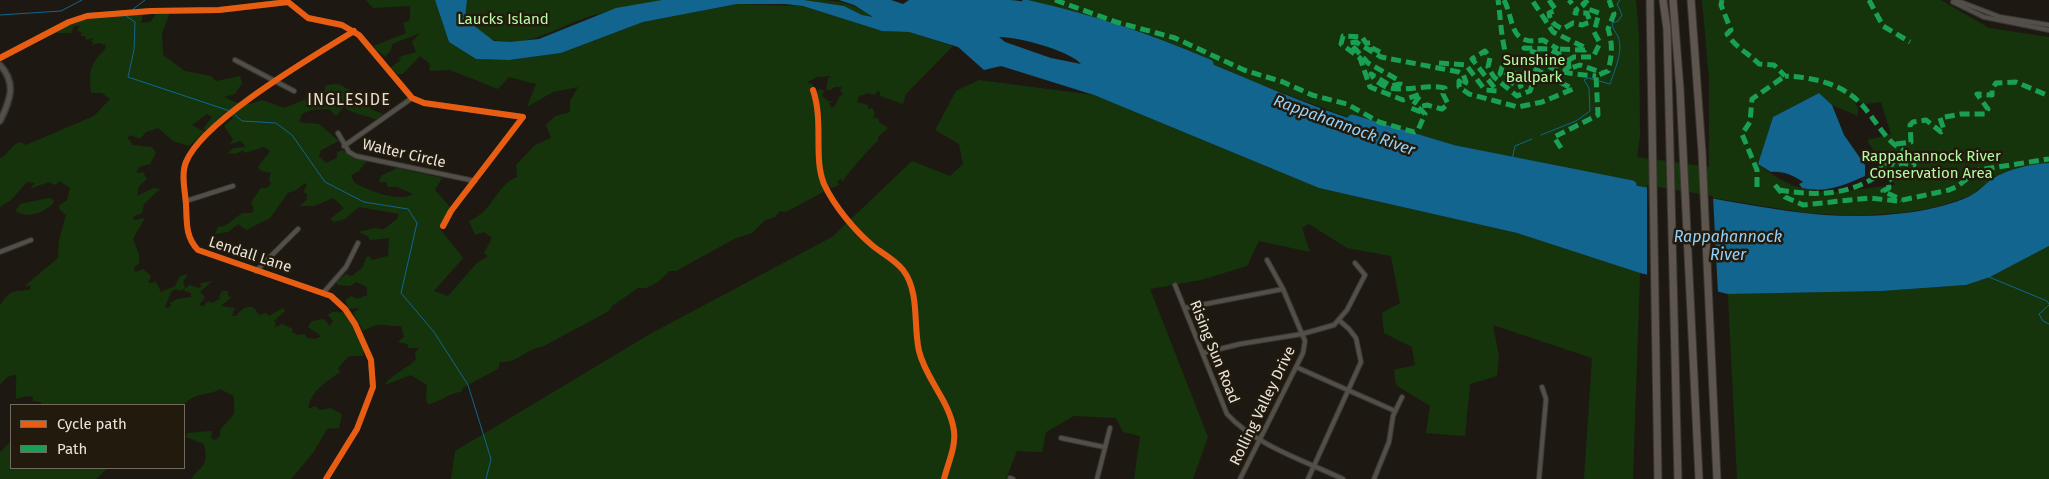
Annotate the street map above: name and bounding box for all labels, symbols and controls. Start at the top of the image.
park label: Laucks Island [457,11,549,29]
park label: Sunshine Ballpark [1503,52,1565,87]
district label: INGLESIDE [306,91,392,111]
water label: Rappahannock River [1271,92,1417,160]
street label: Walter Circle [361,136,447,172]
park label: Rappahannock River Conservation Area [1861,148,2001,183]
water label: Rappahannock River [1674,228,1782,266]
street label: Lendall Lane [206,233,294,277]
street label: Rising Sun Road [1185,298,1243,406]
street label: Rolling Valley Drive [1226,343,1300,469]
legend [10,404,185,469]
text: Cycle path [57,415,127,433]
text: Path [57,440,87,458]

